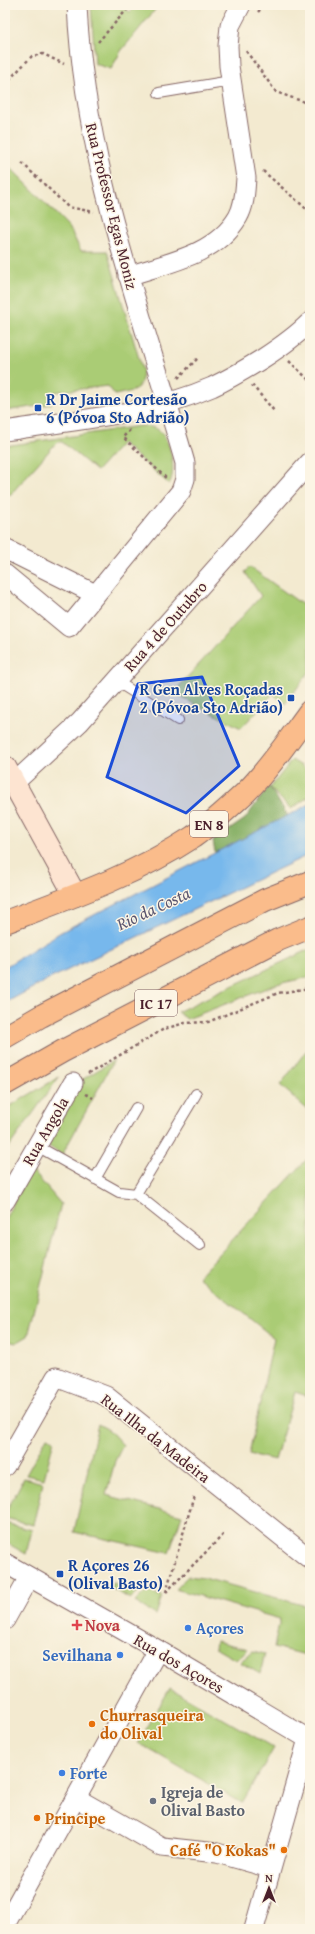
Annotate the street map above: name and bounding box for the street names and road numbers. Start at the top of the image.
street label: Rua Professor Egas Moniz [80,120,144,292]
street label: Rua 4 de Outubro [118,575,212,677]
road number: EN 8 [190,811,228,837]
road number: IC 17 [135,990,177,1016]
street label: Rua Angola [16,1092,75,1170]
street label: Rua Ilha da Madeira [96,1388,216,1489]
street label: Rua dos Açores [129,1627,229,1699]

